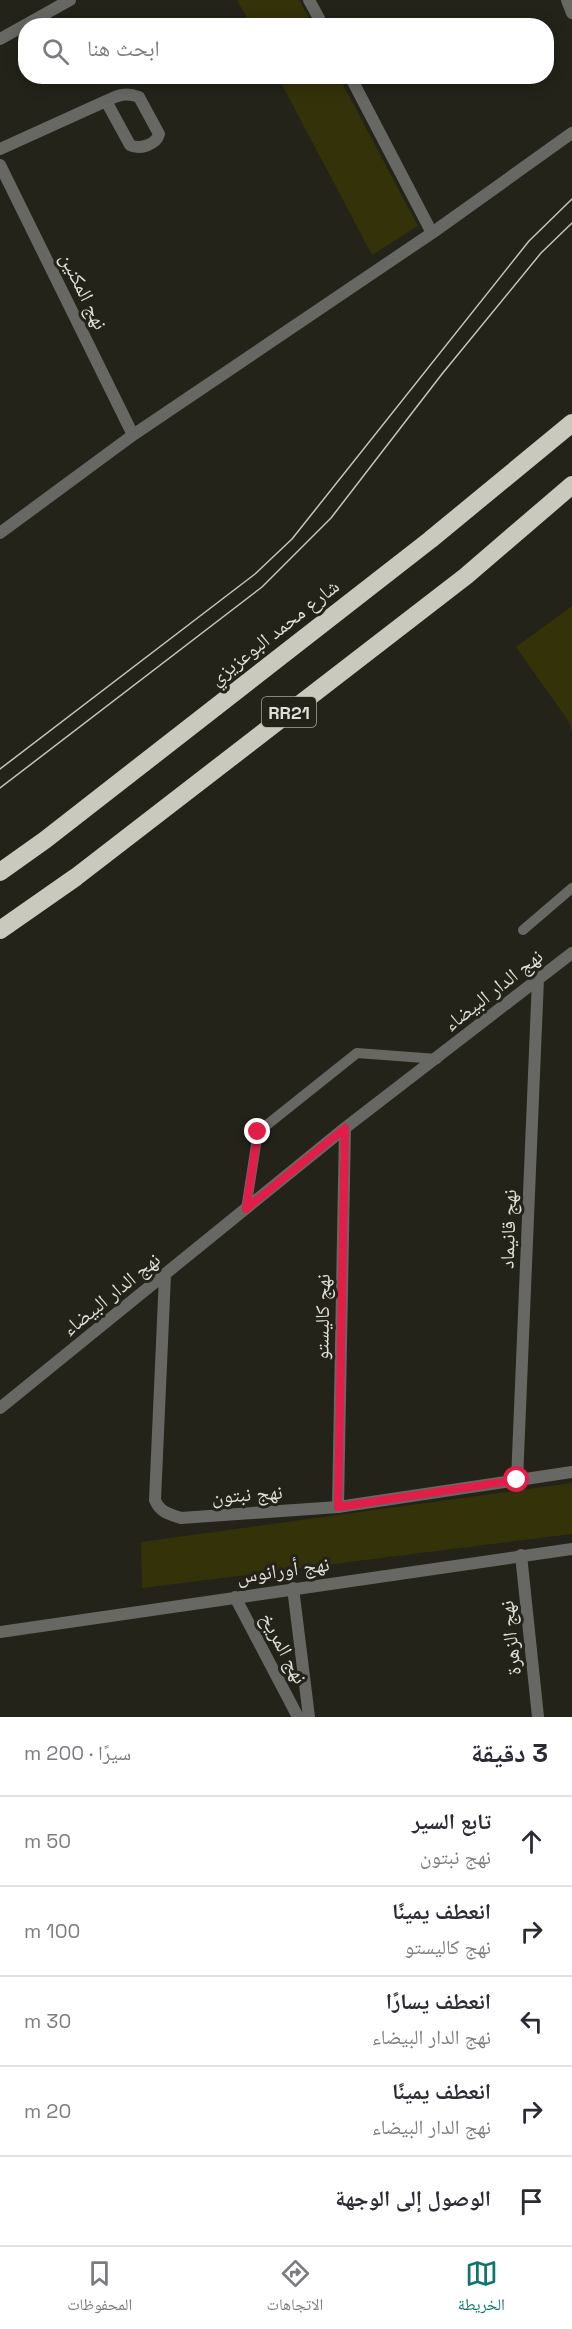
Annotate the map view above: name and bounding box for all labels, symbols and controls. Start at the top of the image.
search box [18,18,554,84]
text: ابحث هنا [87,34,160,62]
icon: search [39,35,72,68]
street label: نهج المكنين [54,248,114,334]
street label: شارع محمد البوعزيزي [204,573,346,693]
road number: RR21 [262,697,316,727]
street label: نهج الدار البيضاء [438,943,548,1037]
route end [244,1118,270,1144]
street label: نهج قانيماد [494,1189,522,1269]
street label: نهج الدار البيضاء [57,1246,165,1342]
street label: نهج كاليستو [308,1274,336,1360]
route start [503,1466,529,1492]
street label: نهج نبتون [211,1479,283,1509]
street label: نهج أورانوس [235,1551,331,1589]
street label: نهج الزهرة [493,1599,527,1677]
street label: نهج المريخ [254,1608,314,1688]
text: 3 دقيقة [471,1736,548,1770]
text: سيرًا · 200 m [24,1740,131,1766]
text: تابع السير [412,1807,491,1835]
icon: ahead [515,1825,548,1858]
text: 50 m [24,1828,71,1854]
text: نهج نبتون [420,1844,491,1870]
text: انعطف يمينًا [392,1897,491,1925]
icon: right [515,1915,548,1948]
text: 100 m [24,1918,80,1944]
text: نهج كاليستو [405,1934,491,1960]
text: انعطف يسارًا [386,1987,491,2015]
icon: left [515,2005,548,2038]
text: 30 m [24,2008,71,2034]
text: نهج الدار البيضاء [372,2024,491,2050]
text: انعطف يمينًا [392,2077,491,2105]
icon: right [515,2095,548,2128]
text: 20 m [24,2098,71,2124]
text: نهج الدار البيضاء [372,2114,491,2140]
text: الوصول إلى الوجهة [335,2184,491,2212]
icon: arrive [515,2185,548,2218]
tab: المحفوظات [67,2257,132,2320]
tab: الاتجاهات [267,2257,323,2320]
tab: الخريطة [458,2257,505,2320]

